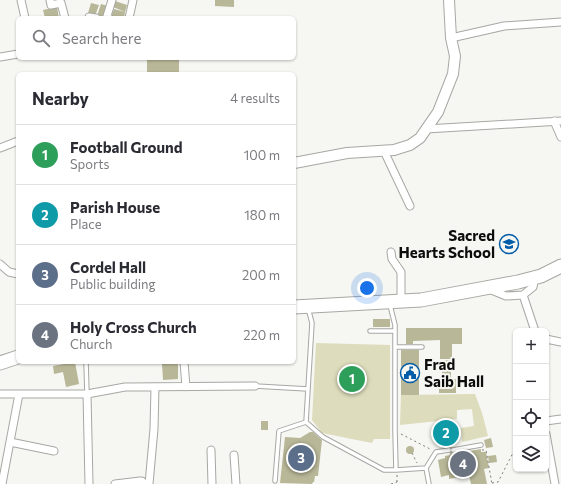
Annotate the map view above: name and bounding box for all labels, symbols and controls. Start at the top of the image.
search box [16,16,296,60]
icon: search [30,27,52,49]
text: Search here [62,29,141,47]
text: Nearby [32,88,89,109]
text: 4 results [230,90,280,106]
text: Football Ground [70,138,182,156]
text: 1 [42,147,48,163]
text: 100 m [244,147,280,163]
text: Sports [70,156,110,172]
text: Parish House [70,198,160,216]
text: 2 [41,207,49,223]
text: 180 m [244,207,280,223]
text: Place [70,216,102,232]
place label: Sacred Hearts School [399,226,495,261]
school or university icon: Sacred Hearts School [498,233,520,255]
text: Cordel Hall [70,258,146,276]
text: 3 [41,267,49,283]
text: 200 m [242,267,280,283]
text: Public building [70,276,156,292]
your location [357,278,377,298]
text: Holy Cross Church [70,318,197,336]
text: 4 [41,327,49,343]
text: 220 m [243,327,280,343]
map controls [513,328,549,472]
button: + [513,328,549,364]
text: Church [70,336,112,352]
place label: Frad Saib Hall [424,355,484,390]
public building icon: Frad Saib Hall [399,362,421,384]
pin: 1 [339,364,365,394]
button: − [513,364,549,400]
button: locate [513,400,549,436]
pin: 2 [433,418,459,448]
button: layers [513,436,549,472]
pin: 3 [288,443,314,473]
pin: 4 [450,449,476,479]

